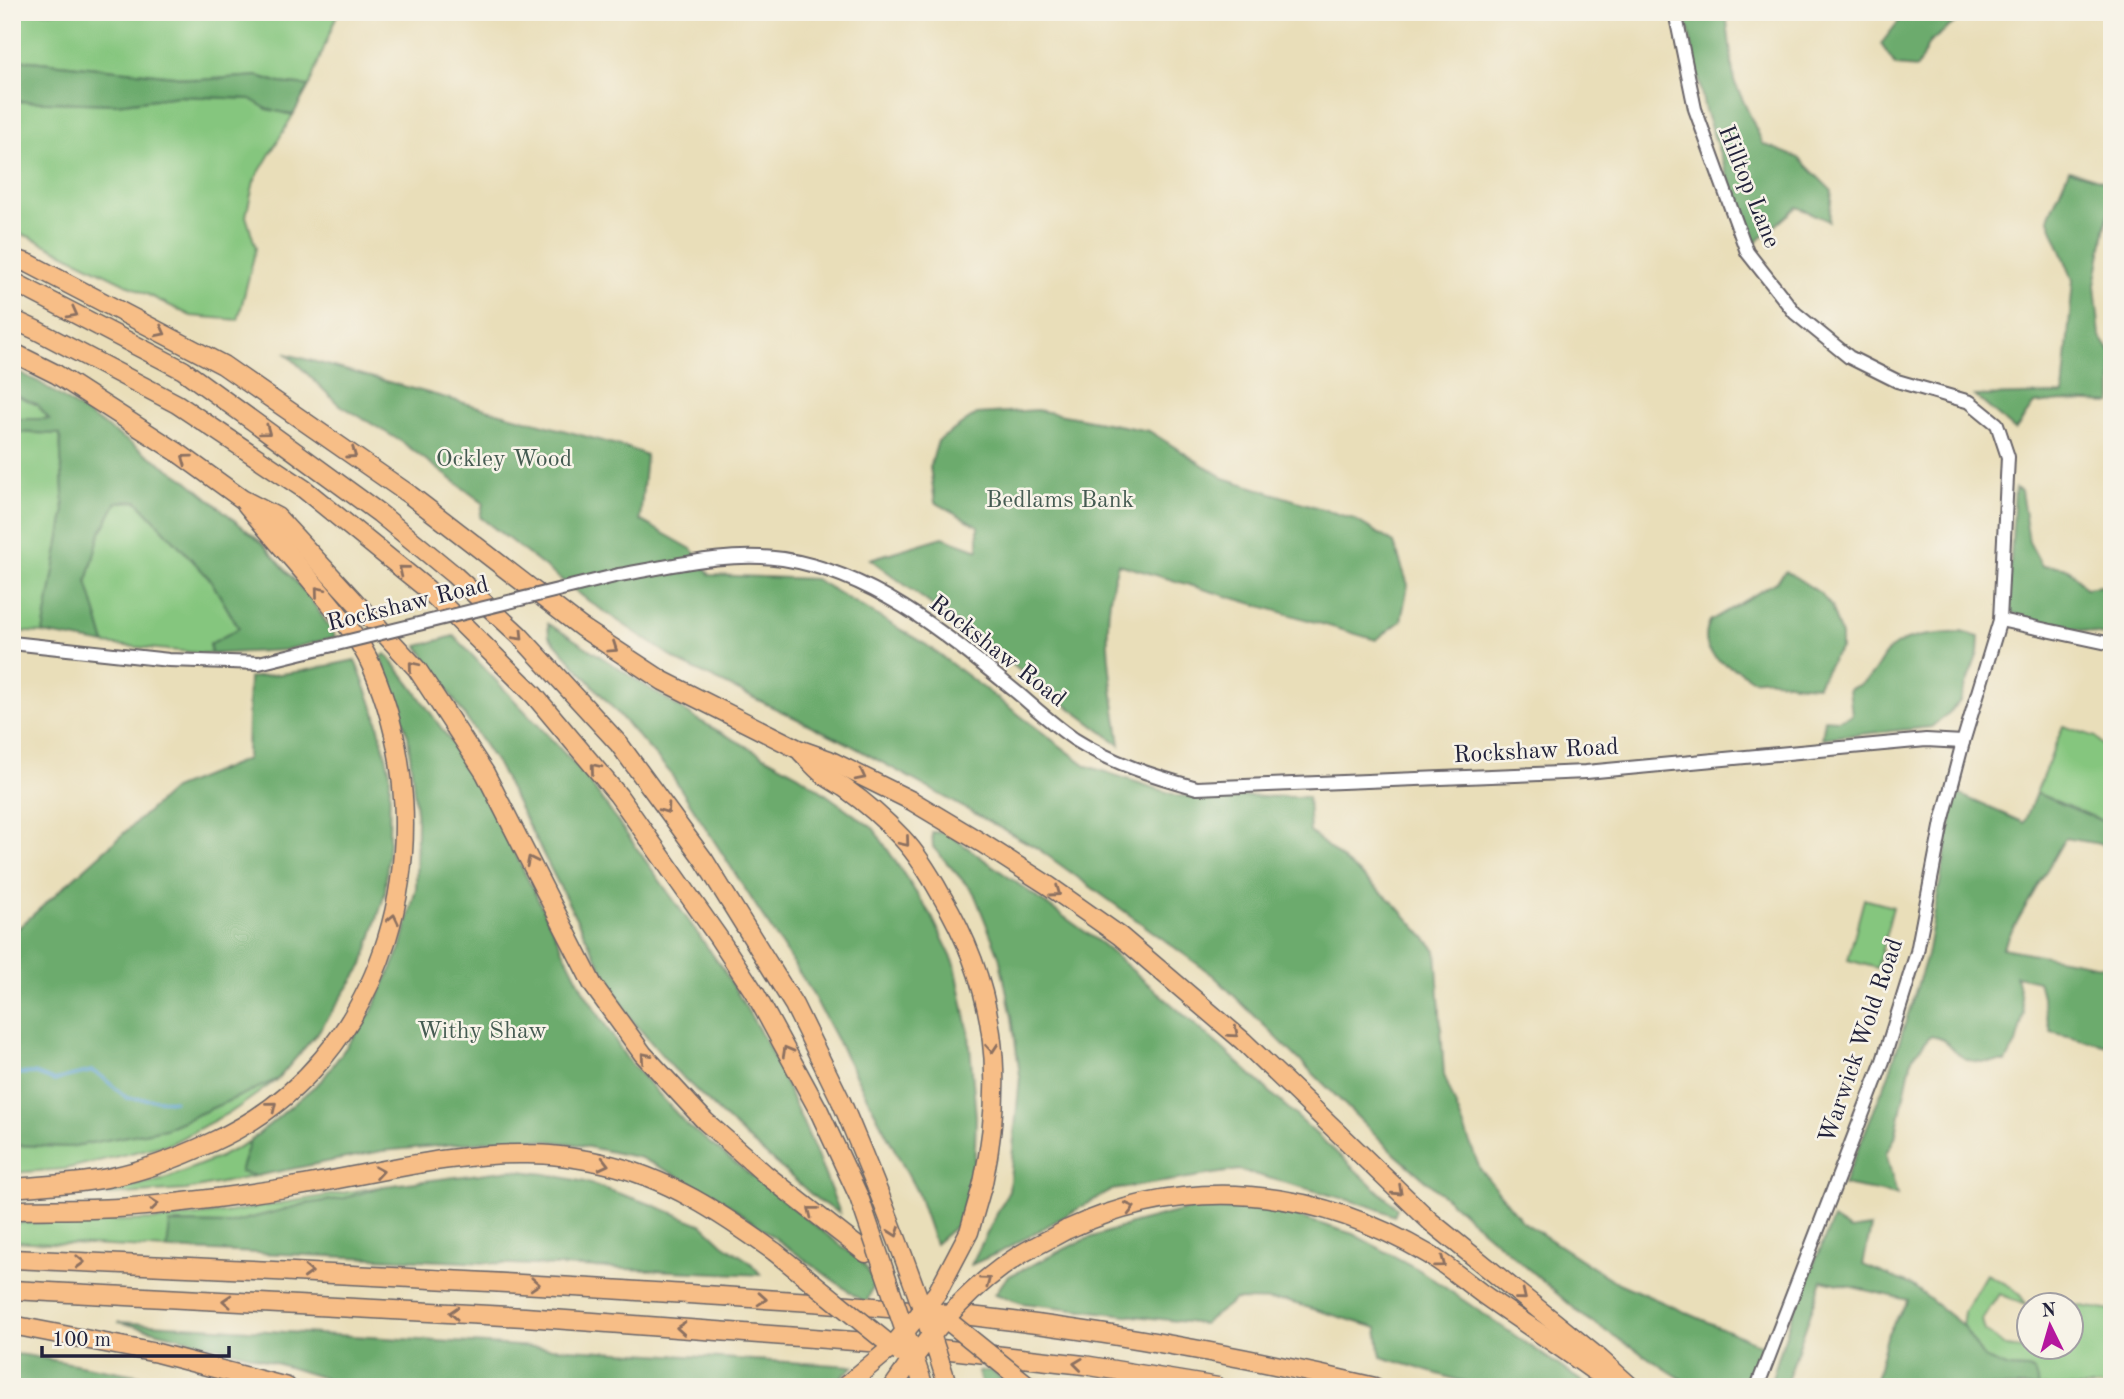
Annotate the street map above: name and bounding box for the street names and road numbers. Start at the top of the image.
street label: Hilltop Lane [1713,122,1783,252]
street label: Rockshaw Road [325,573,491,637]
street label: Rockshaw Road [924,592,1070,712]
street label: Rockshaw Road [1453,736,1619,768]
street label: Warwick Wold Road [1816,936,1908,1146]

